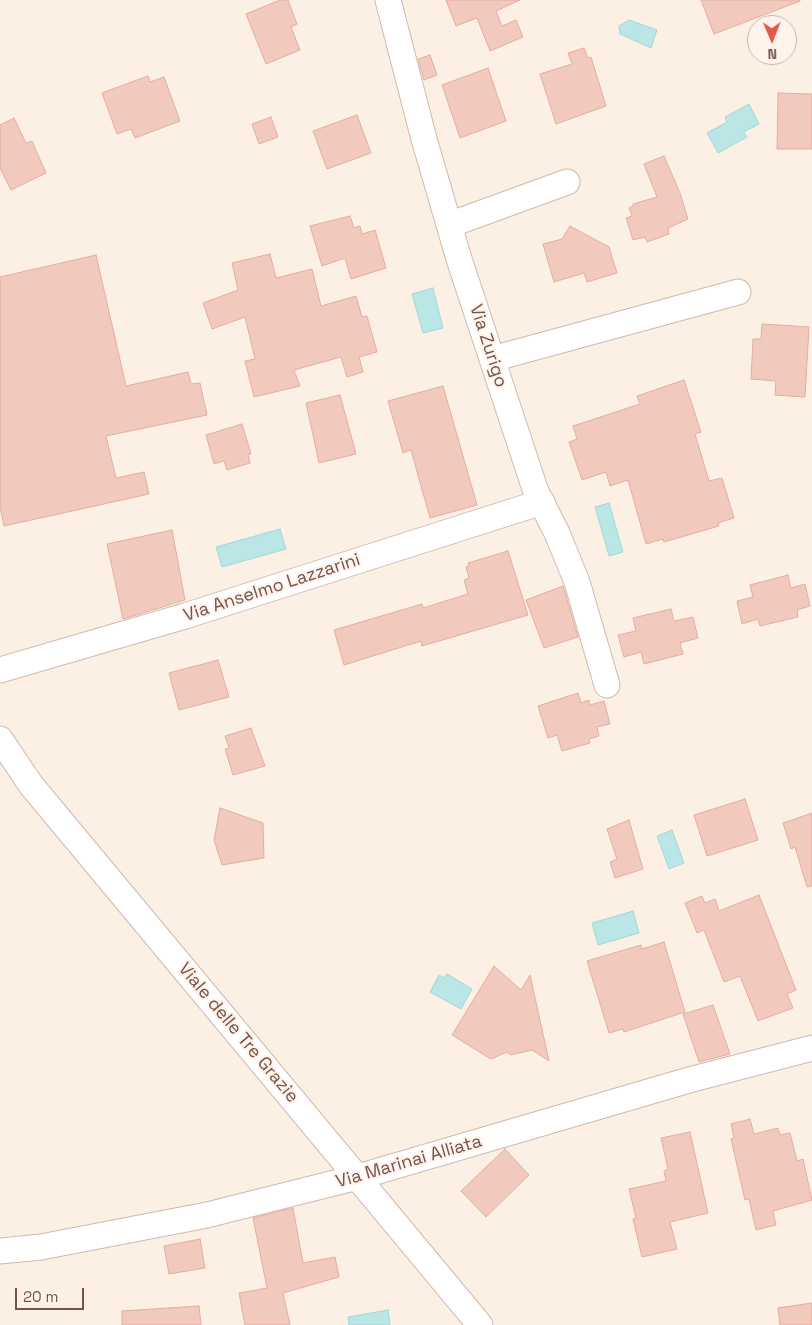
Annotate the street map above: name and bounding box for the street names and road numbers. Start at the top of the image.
street label: Via Zurigo [464,302,512,390]
street label: Via Anselmo Lazzarini [181,549,363,627]
street label: Viale delle Tre Grazie [173,959,303,1107]
street label: Via Marinai Alliata [333,1131,485,1193]

